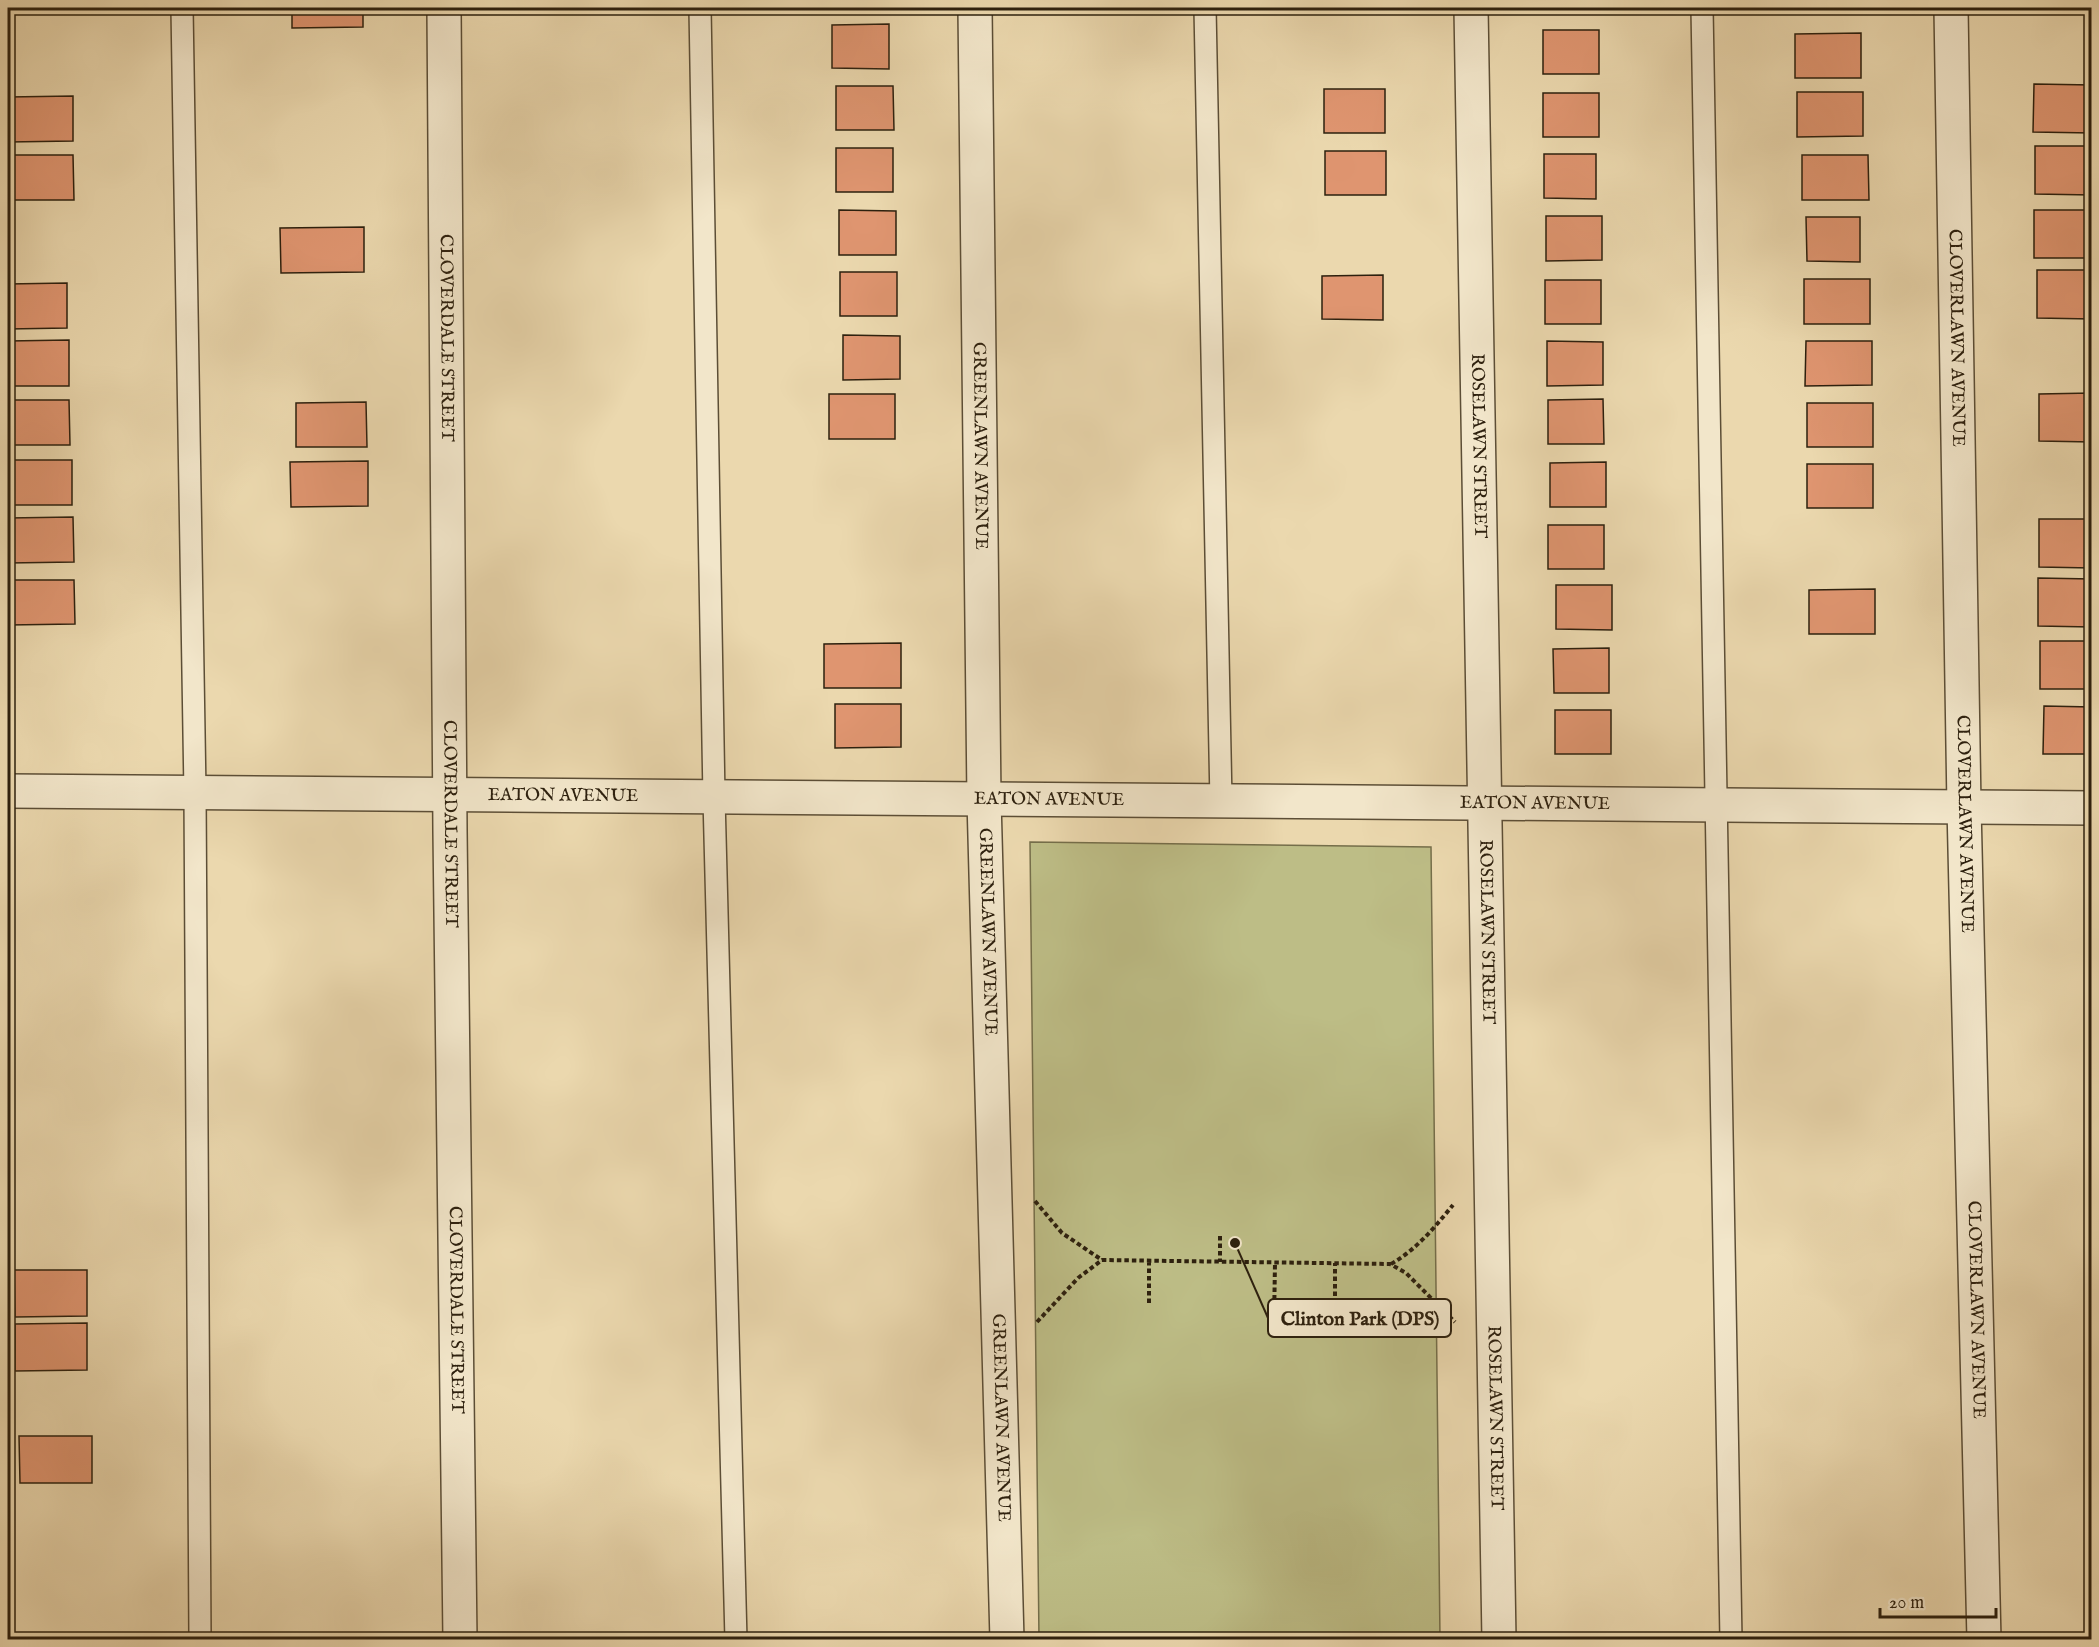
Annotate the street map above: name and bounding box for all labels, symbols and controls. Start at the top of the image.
street label: CLOVERLAWN AVENUE [1943,229,1970,447]
street label: CLOVERDALE STREET [434,234,459,442]
street label: GREENLAWN AVENUE [967,342,993,550]
street label: ROSELAWN STREET [1465,353,1492,539]
street label: CLOVERLAWN AVENUE [1951,715,1979,933]
street label: CLOVERDALE STREET [438,720,463,928]
street label: EATON AVENUE [488,783,638,808]
street label: EATON AVENUE [974,787,1124,812]
street label: EATON AVENUE [1460,791,1610,816]
street label: GREENLAWN AVENUE [973,828,1002,1036]
street label: ROSELAWN STREET [1474,839,1500,1024]
street label: CLOVERLAWN AVENUE [1962,1200,1990,1419]
street label: CLOVERDALE STREET [443,1206,469,1414]
callout: Clinton Park (DPS) [1268,1299,1451,1337]
text: Clinton Park (DPS) [1281,1307,1439,1332]
street label: GREENLAWN AVENUE [987,1313,1015,1522]
street label: ROSELAWN STREET [1482,1325,1508,1510]
scale bar [1880,1581,1996,1619]
text: 20 m [1889,1592,1924,1615]

